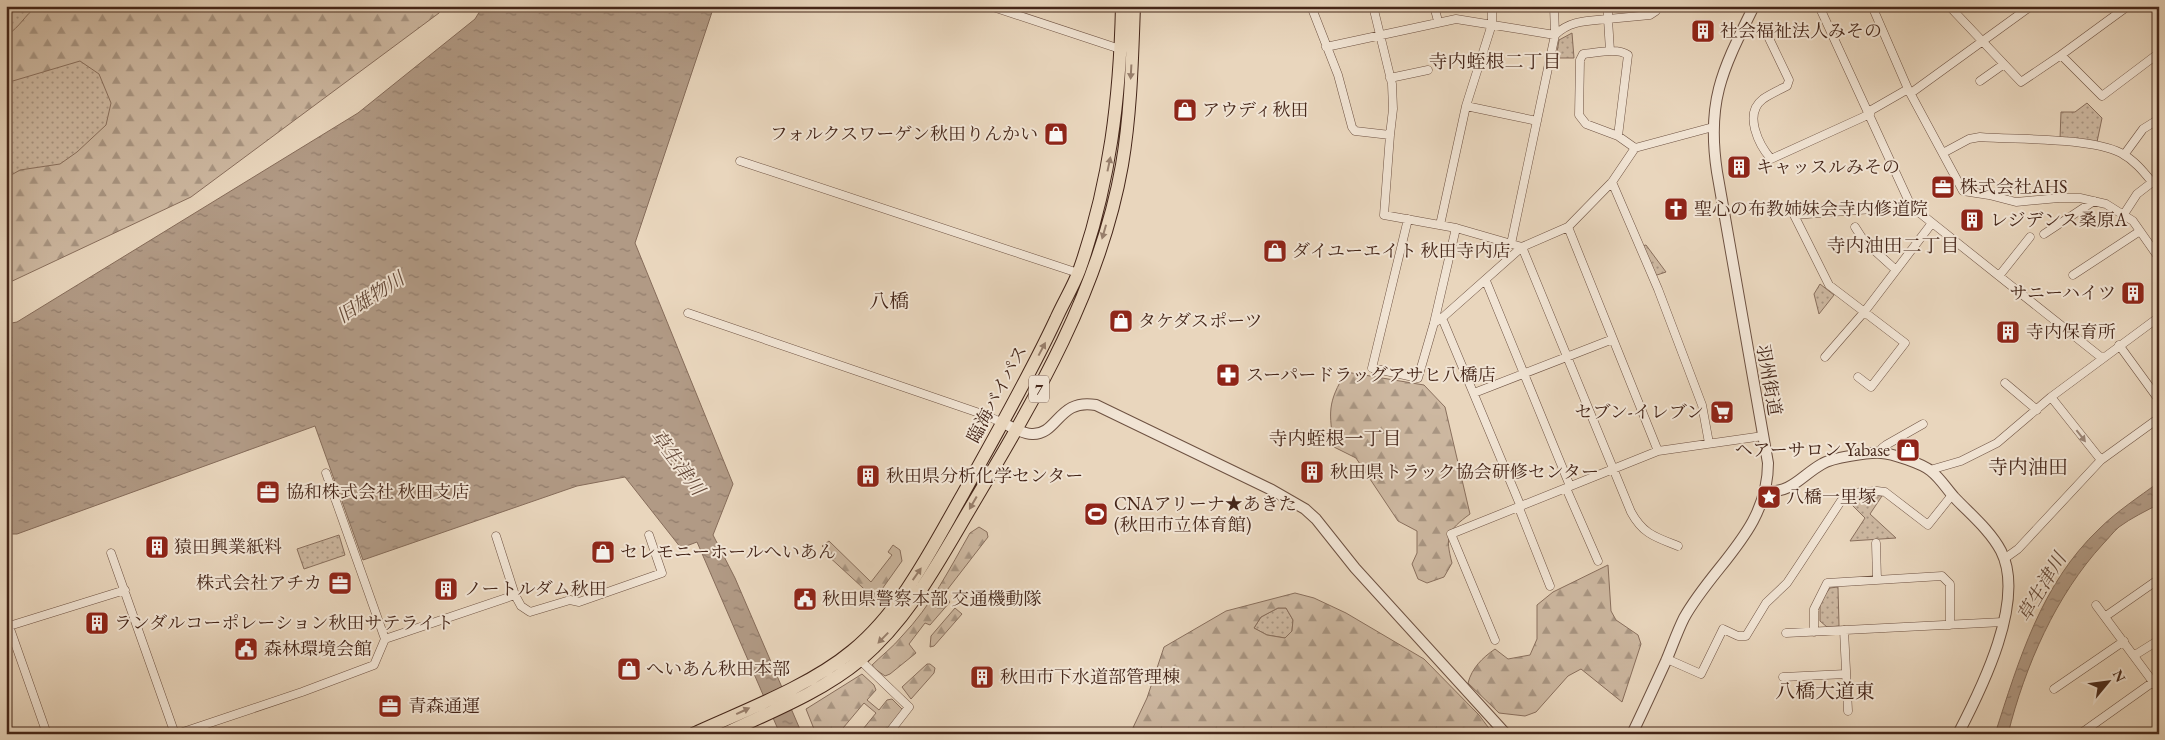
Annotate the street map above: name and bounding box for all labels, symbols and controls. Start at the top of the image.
building icon: 社会福祉法人みその [1690,18,1716,44]
place label: 社会福祉法人みその [1720,19,1882,42]
district label: 寺内蛭根二丁目 [1428,49,1562,74]
one-way arrow [1127,65,1135,81]
shop icon: アウディ秋田 [1172,97,1198,123]
place label: アウディ秋田 [1202,98,1309,121]
shop icon: フォルクスワーゲン秋田りんかい [1043,121,1069,147]
place label: フォルクスワーゲン秋田りんかい [770,122,1038,145]
building icon: キャッスルみその [1726,154,1752,180]
place label: キャッスルみその [1756,155,1900,178]
one-way arrow [1105,156,1113,172]
office icon: 株式会社AHS [1930,174,1956,200]
place label: 株式会社AHS [1960,175,2067,198]
church icon: 聖心の布教姉妹会寺内修道院 [1663,196,1689,222]
place label: 聖心の布教姉妹会寺内修道院 [1694,197,1928,220]
building icon: レジデンス桑原A [1959,207,1985,233]
place label: レジデンス桑原A [1990,208,2128,231]
one-way arrow [1100,225,1108,240]
district label: 寺内油田二丁目 [1826,233,1960,258]
shop icon: ダイユーエイト 秋田寺内店 [1262,238,1288,264]
place label: ダイユーエイト 秋田寺内店 [1292,239,1511,262]
water label: 旧雄物川 [332,265,411,329]
building icon: サニーハイツ [2120,280,2146,306]
place label: サニーハイツ [2010,281,2116,304]
district label: 八橋 [869,288,909,314]
shop icon: タケダスポーツ [1108,308,1134,334]
place label: タケダスポーツ [1138,309,1262,332]
building icon: 寺内保育所 [1995,319,2021,345]
place label: 寺内保育所 [2026,320,2116,343]
street label: 臨海バイパス [961,341,1032,447]
one-way arrow [1037,342,1046,356]
street label: 羽州街道 [1752,342,1787,417]
pharmacy icon: スーパードラッグアサヒ八橋店 [1215,362,1241,388]
place label: スーパードラッグアサヒ八橋店 [1246,363,1496,386]
road number: 7 [1029,376,1049,402]
supermarket icon: セブン-イレブン [1709,399,1735,425]
place label: セブン-イレブン [1575,400,1704,423]
water label: 草生津川 [645,424,712,502]
district label: 寺内蛭根一丁目 [1268,426,1402,451]
one-way arrow [2076,429,2087,442]
shop icon: ヘアーサロン Yabase [1895,437,1921,463]
place label: ヘアーサロン Yabase [1735,438,1890,461]
district label: 寺内油田 [1988,454,2068,480]
building icon: 秋田県トラック協会研修センター [1299,459,1325,485]
place label: 秋田県トラック協会研修センター [1330,460,1599,483]
building icon: 秋田県分析化学センター [855,463,881,489]
place label: 秋田県分析化学センター [886,464,1083,487]
office icon: 協和株式会社 秋田支店 [255,479,281,505]
place label: 協和株式会社 秋田支店 [286,480,470,503]
place icon: 八橋一里塚 [1756,484,1782,510]
place label: 八橋一里塚 [1786,485,1876,508]
place label: CNAアリーナ★あきた (秋田市立体育館) [1114,492,1297,536]
one-way arrow [969,496,977,511]
sports icon: CNAアリーナ★あきた (秋田市立体育館) [1083,501,1109,527]
building icon: 猿田興業紙料 [144,534,170,560]
place label: 猿田興業紙料 [174,535,282,558]
shop icon: セレモニーホールへいあん [590,539,616,565]
place label: セレモニーホールへいあん [620,540,836,563]
water label: 草生津川 [2011,547,2073,626]
one-way arrow [912,567,922,580]
office icon: 株式会社アチカ [327,570,353,596]
place label: 株式会社アチカ [196,571,322,594]
building icon: ノートルダム秋田 [433,576,459,602]
place label: ノートルダム秋田 [464,577,607,600]
public building icon: 秋田県警察本部 交通機動隊 [792,586,818,612]
place label: 秋田県警察本部 交通機動隊 [822,587,1042,610]
building icon: ランダルコーポレーション秋田サテライト [84,610,110,636]
place label: ランダルコーポレーション秋田サテライト [114,611,454,634]
one-way arrow [877,632,889,644]
public building icon: 森林環境会館 [233,636,259,662]
place label: 森林環境会館 [264,637,372,660]
shop icon: へいあん秋田本部 [616,656,642,682]
place label: へいあん秋田本部 [646,657,790,680]
north arrow [2082,658,2132,708]
building icon: 秋田市下水道部管理棟 [969,664,995,690]
place label: 秋田市下水道部管理棟 [1000,665,1180,688]
text: N [2109,666,2130,686]
district label: 八橋大道東 [1775,678,1875,704]
office icon: 青森通運 [377,693,403,719]
place label: 青森通運 [408,694,480,717]
one-way arrow [736,707,750,715]

